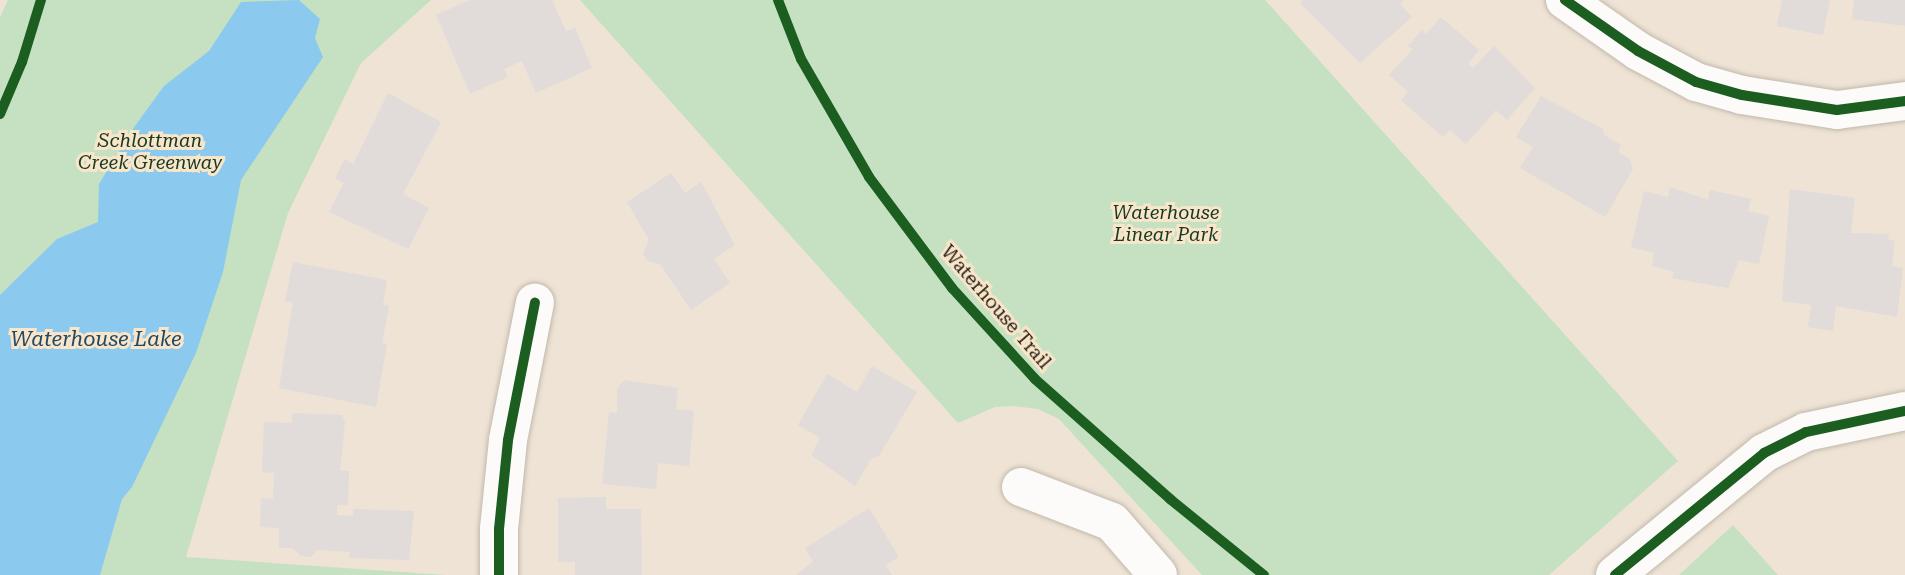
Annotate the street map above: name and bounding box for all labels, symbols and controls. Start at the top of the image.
park label: Schlottman Creek Greenway [78,130,222,174]
park label: Waterhouse Linear Park [1113,202,1219,246]
street label: Waterhouse Trail [936,241,1056,373]
water label: Waterhouse Lake [10,326,182,352]

